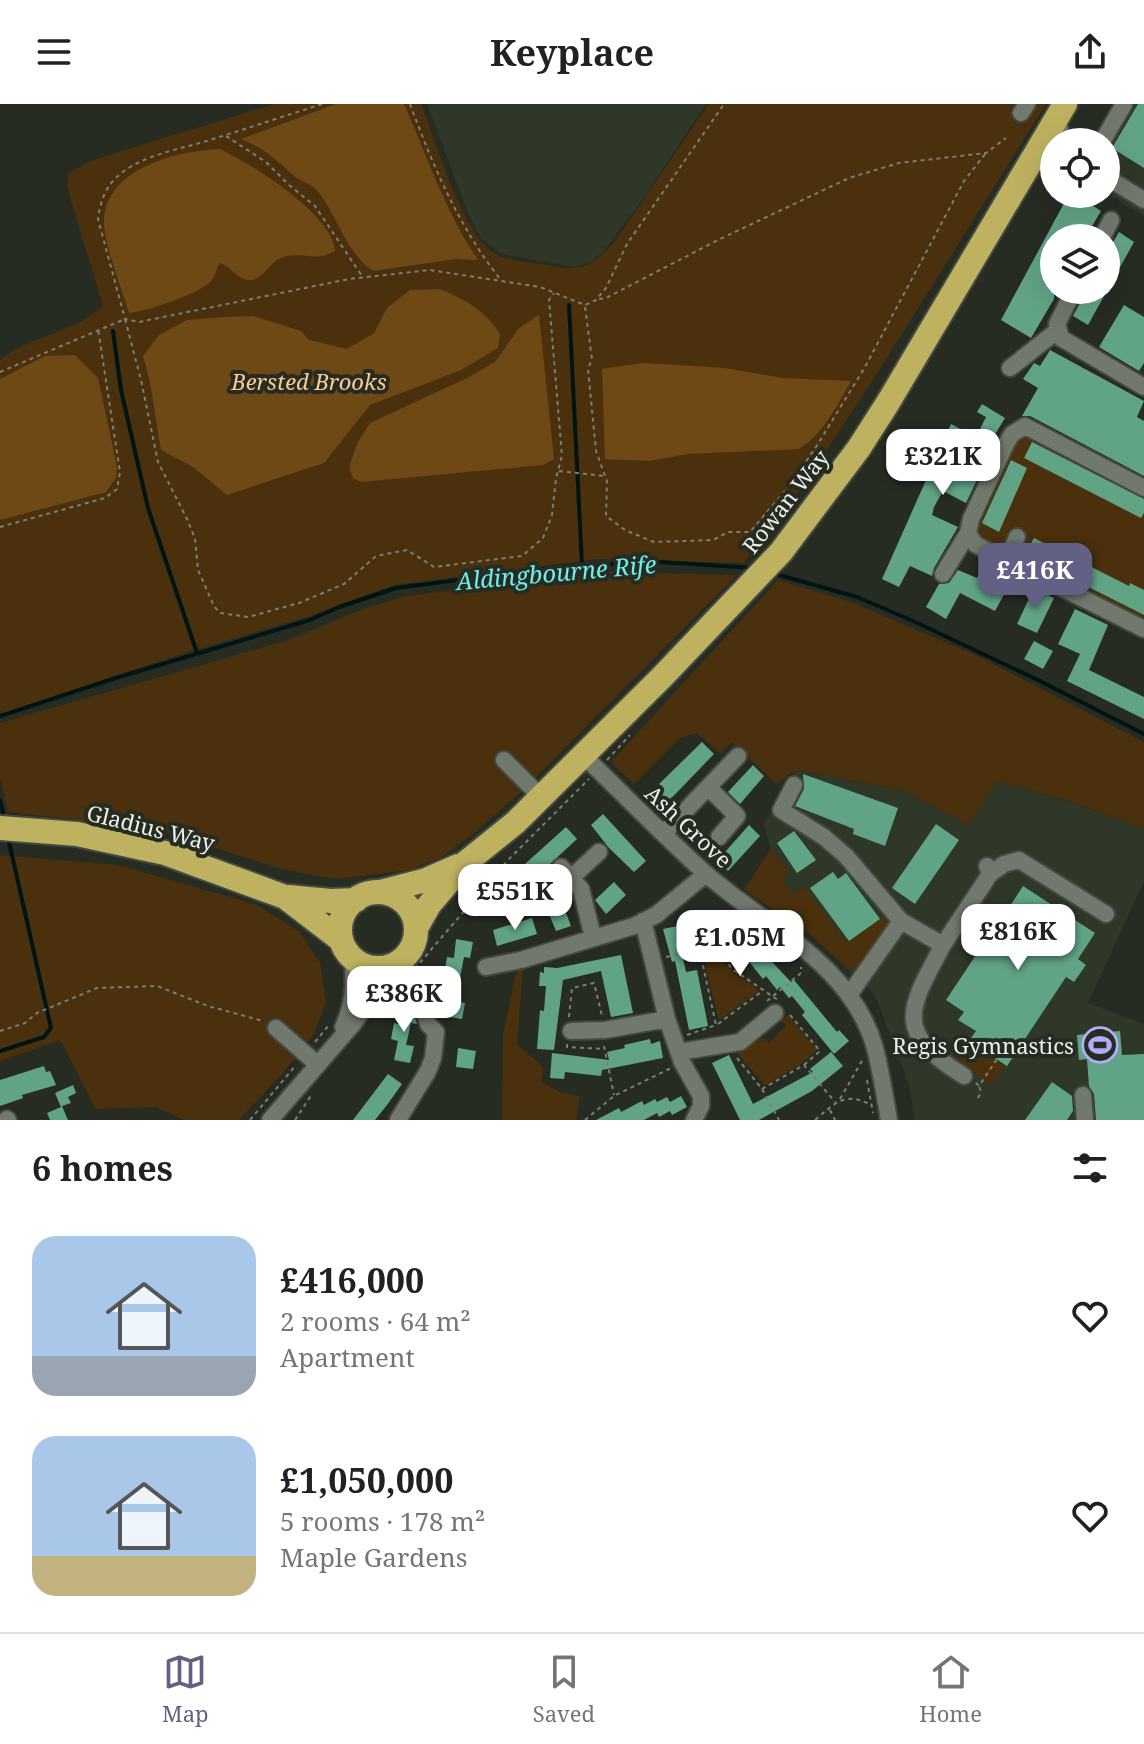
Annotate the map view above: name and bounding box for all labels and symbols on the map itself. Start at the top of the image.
park label: Bersted Brooks [230,366,387,396]
pin: £321K [887,429,999,497]
street label: Rowan Way [735,442,835,559]
pin: £416K [979,543,1091,611]
water label: Aldingbourne Rife [452,547,658,597]
street label: Ash Grove [639,778,739,874]
street label: Gladius Way [84,797,219,858]
pin: £551K [459,864,571,932]
pin: £816K [962,904,1074,972]
pin: £1.05M [675,910,805,978]
pin: £386K [348,966,460,1034]
sports icon: Regis Gymnastics [1081,1026,1119,1064]
place label: Regis Gymnastics [892,1030,1074,1060]

